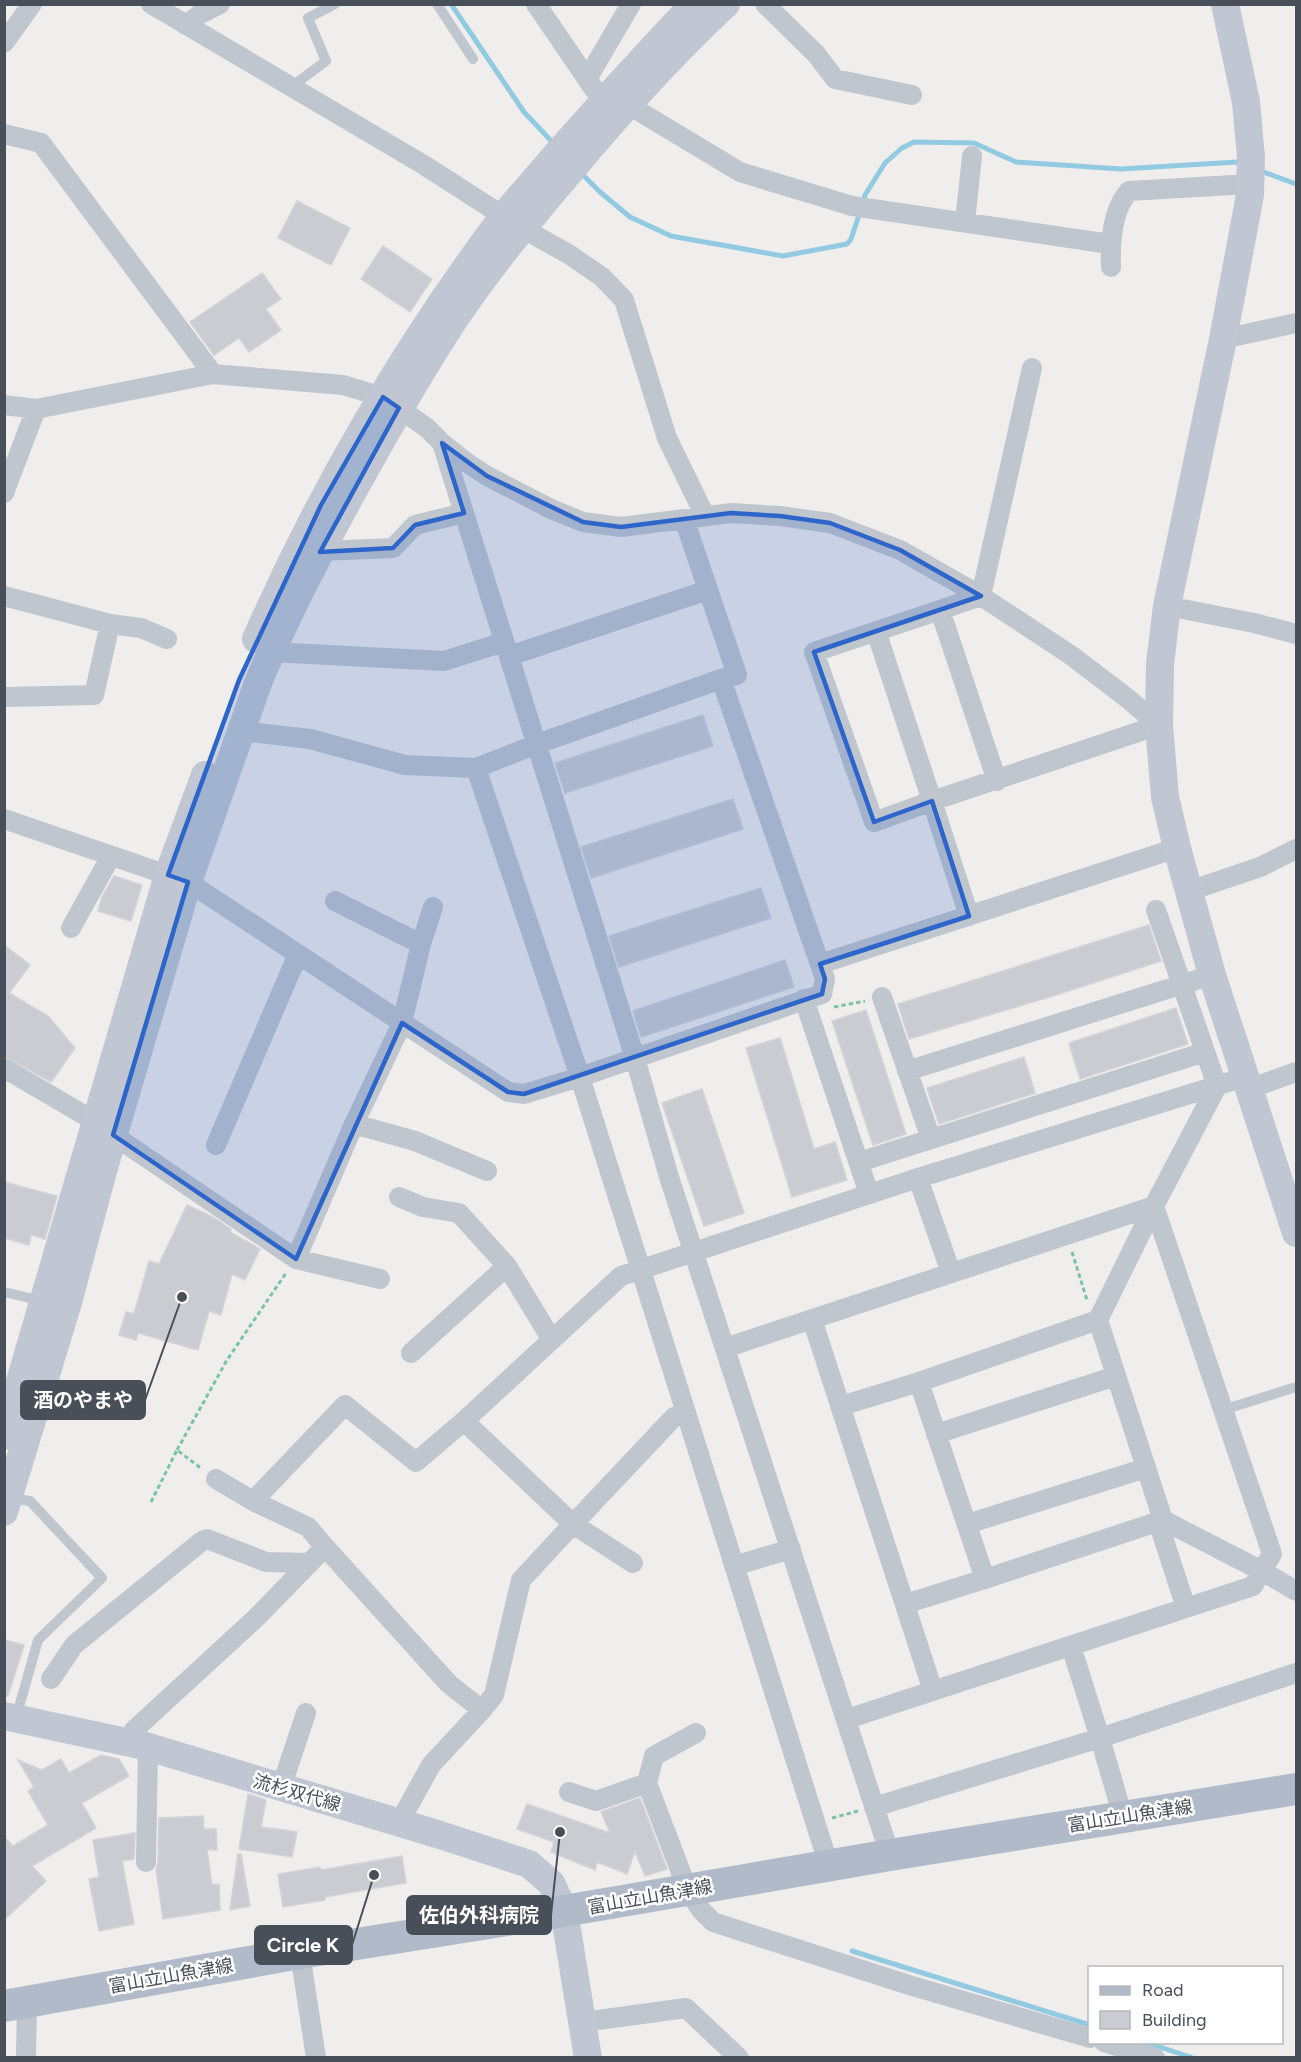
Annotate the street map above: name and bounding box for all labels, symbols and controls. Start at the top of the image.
callout: 酒のやまや [21,1381,145,1419]
text: 酒のやまや [33,1388,133,1412]
street label: 流杉双代線 [251,1770,343,1816]
street label: 富山立山魚津線 [1066,1795,1194,1837]
street label: 富山立山魚津線 [586,1875,714,1919]
callout: 佐伯外科病院 [407,1896,551,1934]
text: 佐伯外科病院 [419,1903,539,1927]
callout: Circle K [255,1926,352,1964]
text: Circle K [267,1933,340,1957]
street label: 富山立山魚津線 [107,1954,235,1998]
legend [1088,1966,1283,2044]
text: Road [1142,1979,1183,2001]
text: Building [1142,2009,1207,2031]

